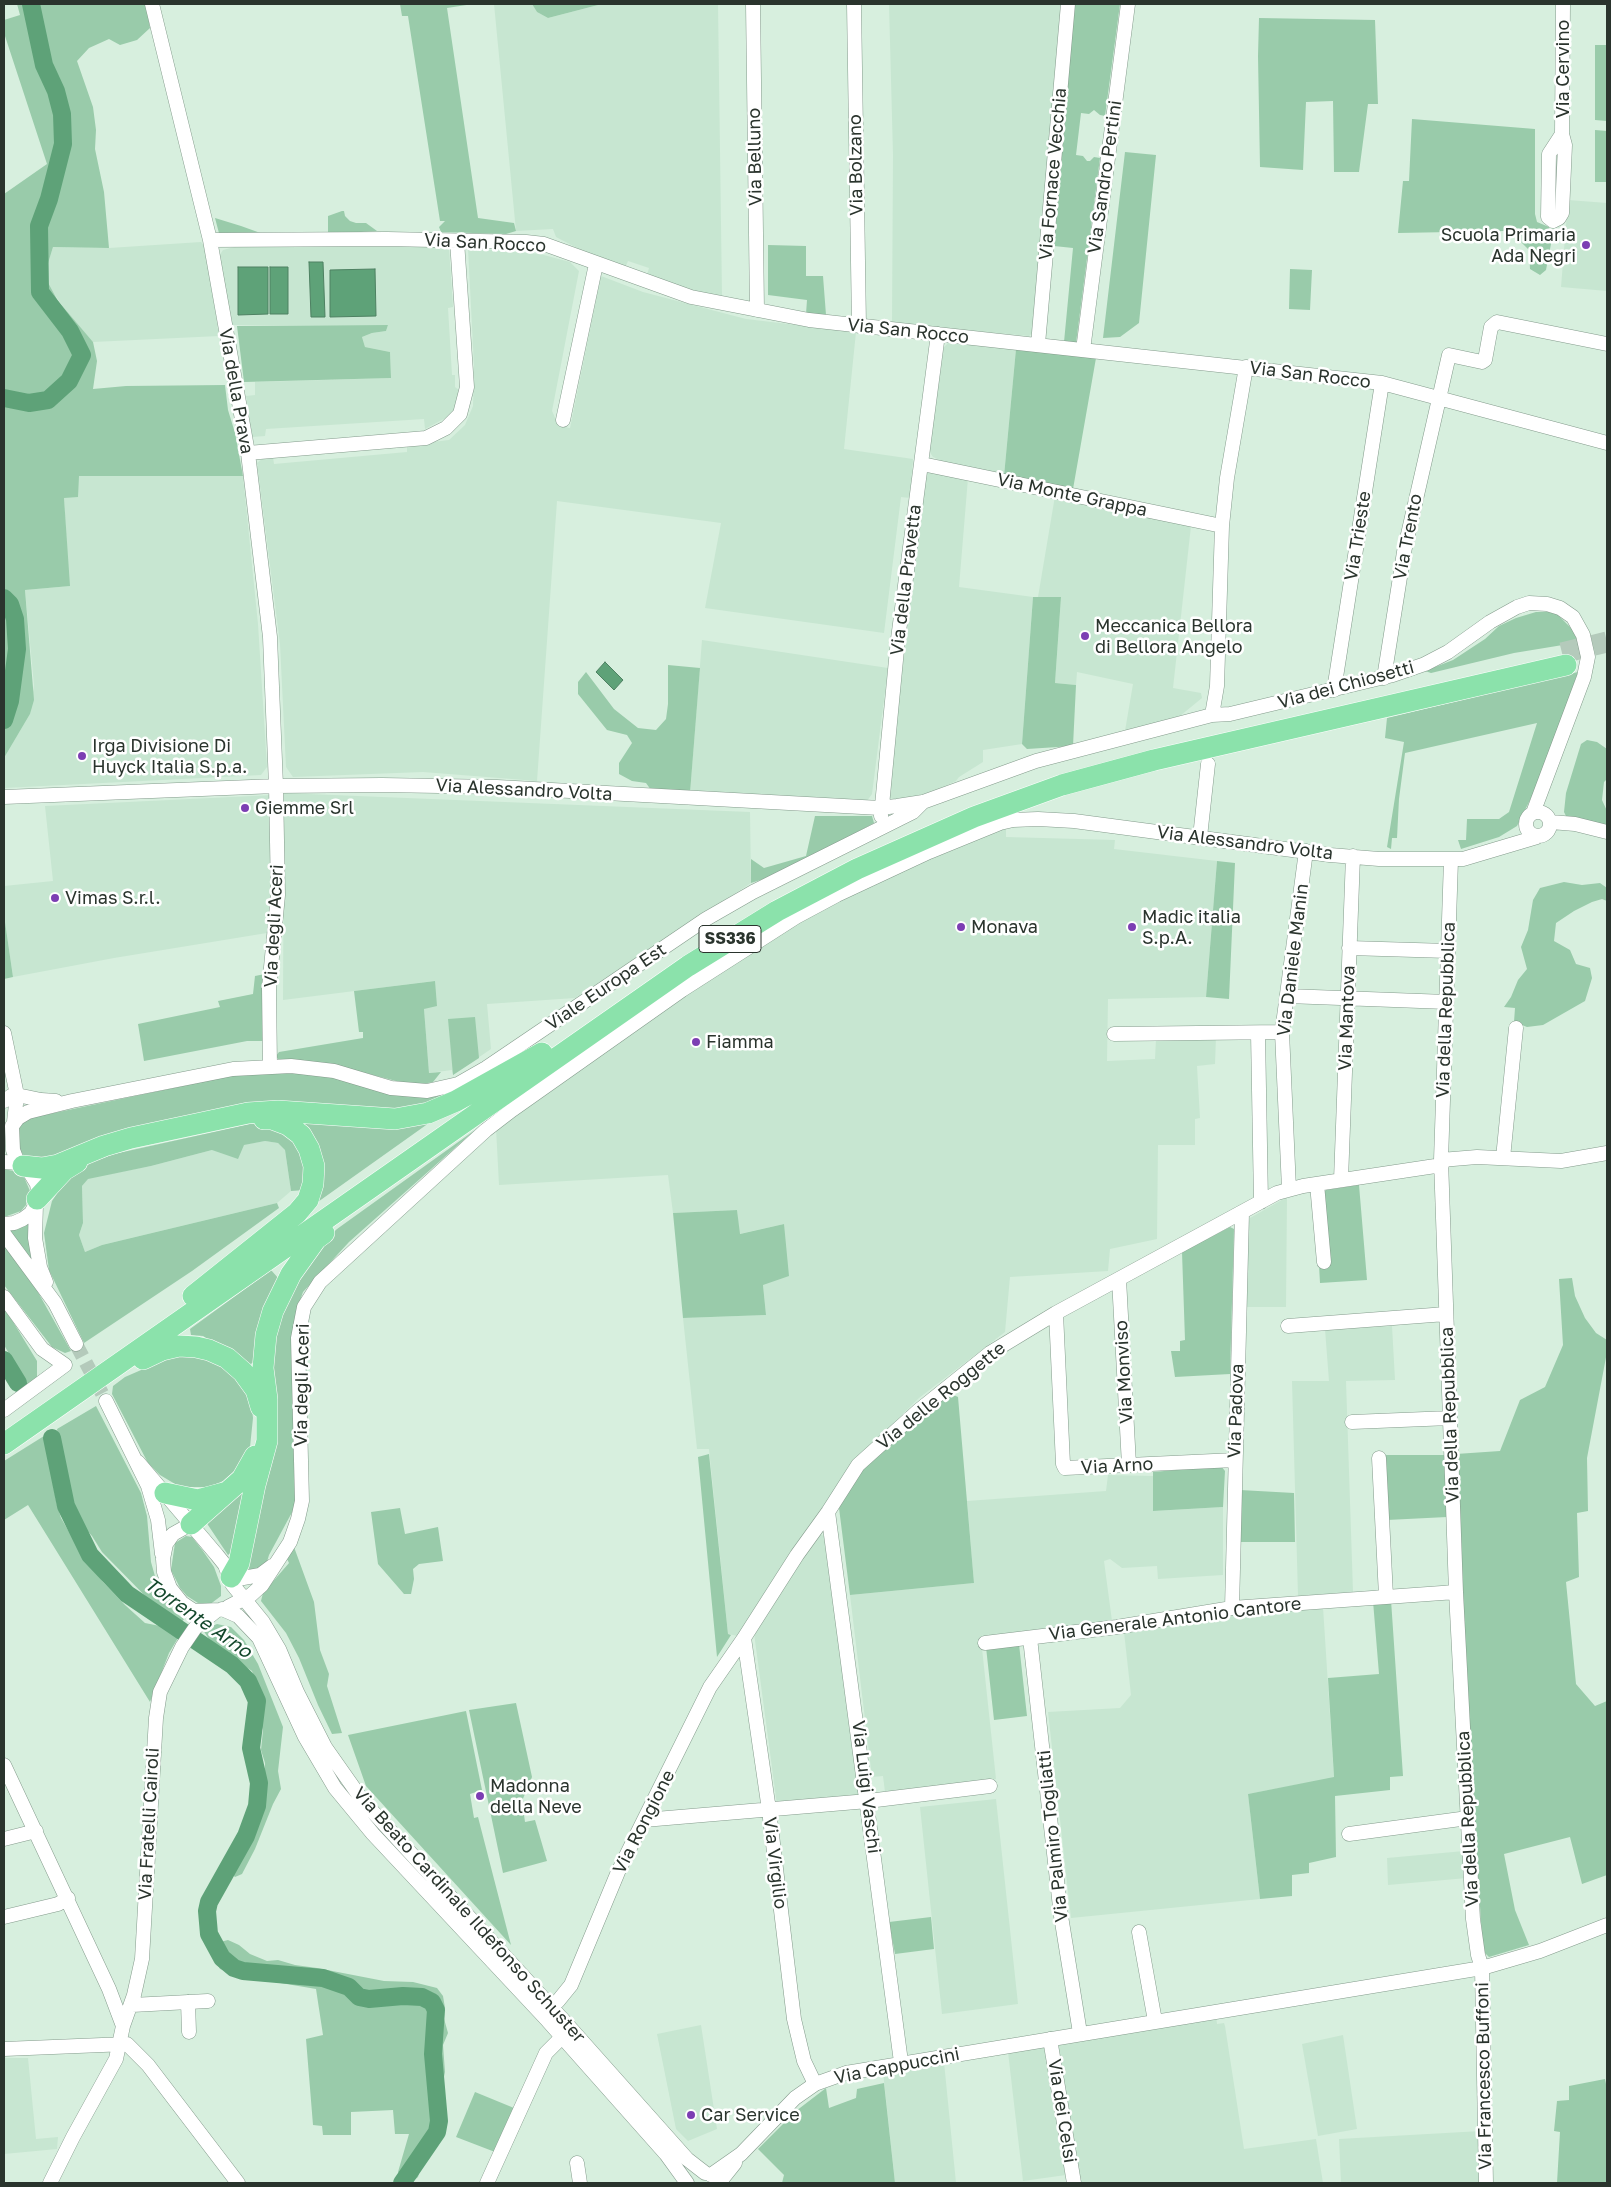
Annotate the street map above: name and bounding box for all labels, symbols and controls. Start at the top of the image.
street label: Via Cervino [1552,20,1574,118]
street label: Via Fornace Vecchia [1035,87,1071,261]
street label: Via Sandro Pertini [1084,99,1126,255]
street label: Via Belluno [743,108,767,206]
street label: Via Bolzano [844,114,868,216]
place label: Scuola Primaria Ada Negri [1441,224,1576,266]
street label: Via San Rocco [423,229,547,257]
marker: Scuola Primaria Ada Negri [1580,239,1592,251]
street label: Via San Rocco [846,314,970,348]
street label: Via della Prava [214,326,258,456]
street label: Via San Rocco [1248,357,1372,393]
street label: Via Monte Grappa [995,469,1149,521]
street label: Via Trieste [1340,490,1376,582]
street label: Via Trento [1389,492,1427,582]
street label: Via della Pravetta [886,503,926,657]
place label: Meccanica Bellora di Bellora Angelo [1095,615,1253,658]
marker: Meccanica Bellora di Bellora Angelo [1079,630,1091,642]
street label: Via dei Chiosetti [1275,656,1417,714]
place label: Irga Divisione Di Huyck Italia S.p.a. [92,735,247,778]
marker: Irga Divisione Di Huyck Italia S.p.a. [76,750,88,762]
street label: Via Alessandro Volta [435,775,613,805]
place label: Giemme Srl [255,797,354,819]
marker: Giemme Srl [239,802,251,814]
street label: Via Alessandro Volta [1156,821,1334,865]
street label: Via degli Aceri [260,864,288,988]
street label: Via Daniele Manin [1273,882,1313,1038]
place label: Vimas S.r.l. [65,887,161,909]
marker: Vimas S.r.l. [49,892,61,904]
place label: Madic italia S.p.A. [1142,906,1241,949]
place label: Monava [971,916,1038,938]
marker: Monava [955,921,967,933]
marker: Madic italia S.p.A. [1126,921,1138,933]
street label: Via della Repubblica [1432,921,1460,1099]
road number: SS336 [699,926,761,952]
street label: Viale Europa Est [542,939,670,1035]
street label: Via Mantova [1334,965,1360,1071]
place label: Fiamma [706,1031,774,1053]
marker: Fiamma [690,1036,702,1048]
street label: Via Monviso [1110,1320,1138,1424]
street label: Via degli Aceri [290,1323,314,1447]
street label: Via della Repubblica [1436,1326,1464,1504]
street label: Via delle Roggette [872,1337,1010,1455]
street label: Via Padova [1224,1363,1248,1459]
street label: Via Arno [1080,1453,1154,1479]
water label: Torrente Arno [140,1573,256,1663]
street label: Via Generale Antonio Cantore [1047,1593,1303,1645]
street label: Via Luigi Vaschi [847,1719,885,1855]
street label: Via della Repubblica [1453,1730,1483,1908]
street label: Via Fratelli Cairoli [134,1747,164,1901]
street label: Via Palmiro Togliatti [1033,1749,1073,1923]
street label: Via Rongione [609,1766,679,1878]
place label: Madonna della Neve [490,1775,582,1818]
street label: Via Beato Cardinale Ildefonso Schuster [348,1783,590,2047]
marker: Madonna della Neve [474,1790,486,1802]
street label: Via Virgilio [759,1816,791,1910]
street label: Via Francesco Buffoni [1472,1982,1496,2170]
street label: Via Cappuccini [832,2043,962,2089]
street label: Via dei Celsi [1043,2057,1081,2165]
place label: Car Service [701,2104,800,2126]
marker: Car Service [685,2109,697,2121]

